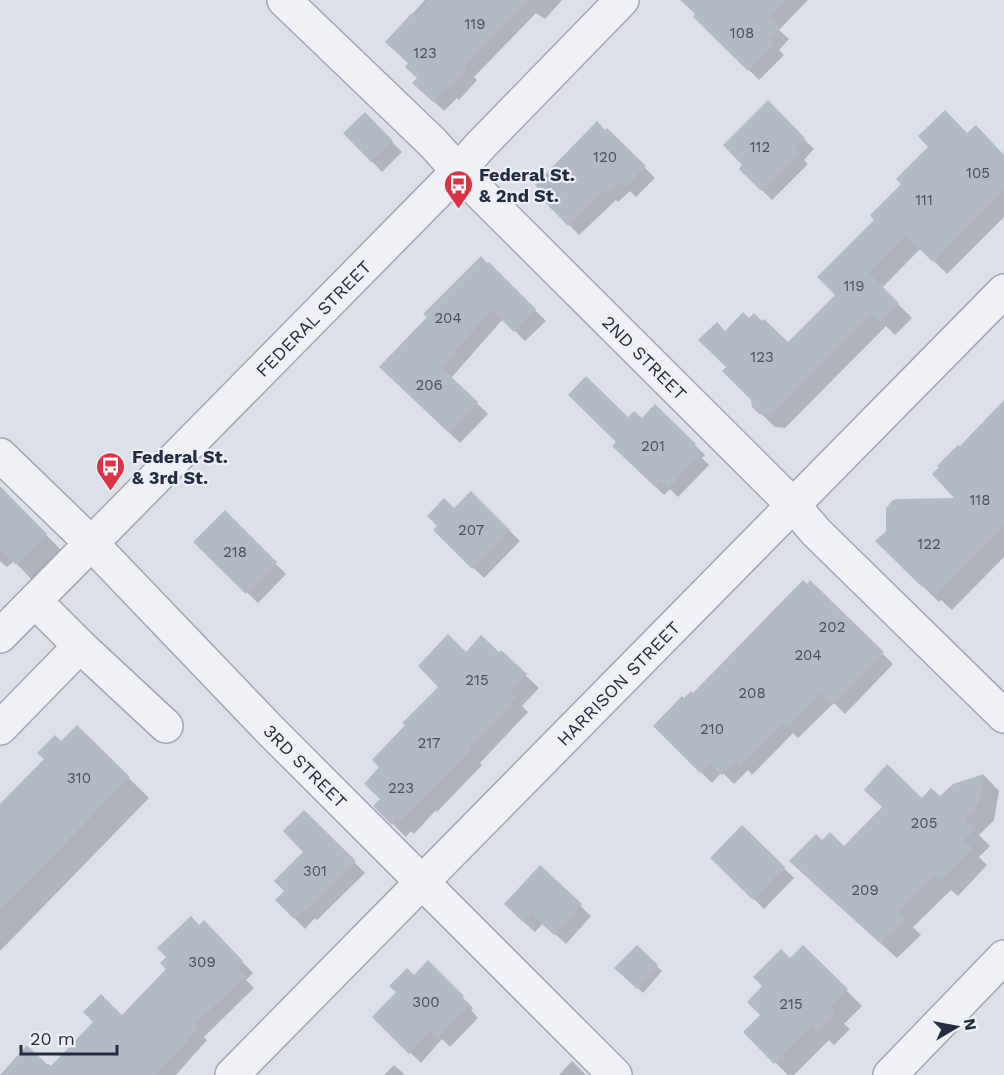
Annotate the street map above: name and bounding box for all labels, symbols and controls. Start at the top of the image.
house number: 119 [465,15,485,33]
house number: 108 [730,24,754,42]
house number: 123 [413,44,437,62]
house number: 112 [750,138,770,156]
house number: 120 [593,148,617,166]
place label: Federal St. & 2nd St. [479,164,575,206]
house number: 105 [966,164,990,182]
bus stop icon: Federal St. & 2nd St. [442,168,474,210]
house number: 111 [915,191,933,209]
street label: FEDERAL STREET [251,256,375,381]
house number: 119 [844,277,864,295]
house number: 204 [434,309,462,327]
street label: 2ND STREET [598,311,692,404]
house number: 123 [750,348,774,366]
house number: 206 [415,376,443,394]
house number: 201 [641,437,665,455]
place label: Federal St. & 3rd St. [132,446,228,488]
bus stop icon: Federal St. & 3rd St. [95,450,127,492]
house number: 118 [970,491,990,509]
house number: 207 [458,521,484,539]
house number: 122 [917,535,941,553]
house number: 218 [223,543,247,561]
street label: HARRISON STREET [552,616,684,750]
house number: 202 [819,618,845,636]
house number: 204 [794,646,822,664]
house number: 215 [465,671,489,689]
house number: 208 [738,684,766,702]
street label: 3RD STREET [260,720,352,812]
house number: 210 [700,720,724,738]
house number: 217 [417,734,441,752]
house number: 310 [67,769,91,787]
house number: 223 [388,779,414,797]
house number: 205 [911,814,937,832]
house number: 301 [303,862,327,880]
house number: 209 [851,881,879,899]
house number: 309 [188,953,216,971]
house number: 300 [412,993,440,1011]
house number: 215 [779,995,803,1013]
north arrow [926,997,986,1057]
text: N [960,1017,981,1032]
scale bar [21,1018,117,1056]
text: 20 m [30,1028,75,1049]

